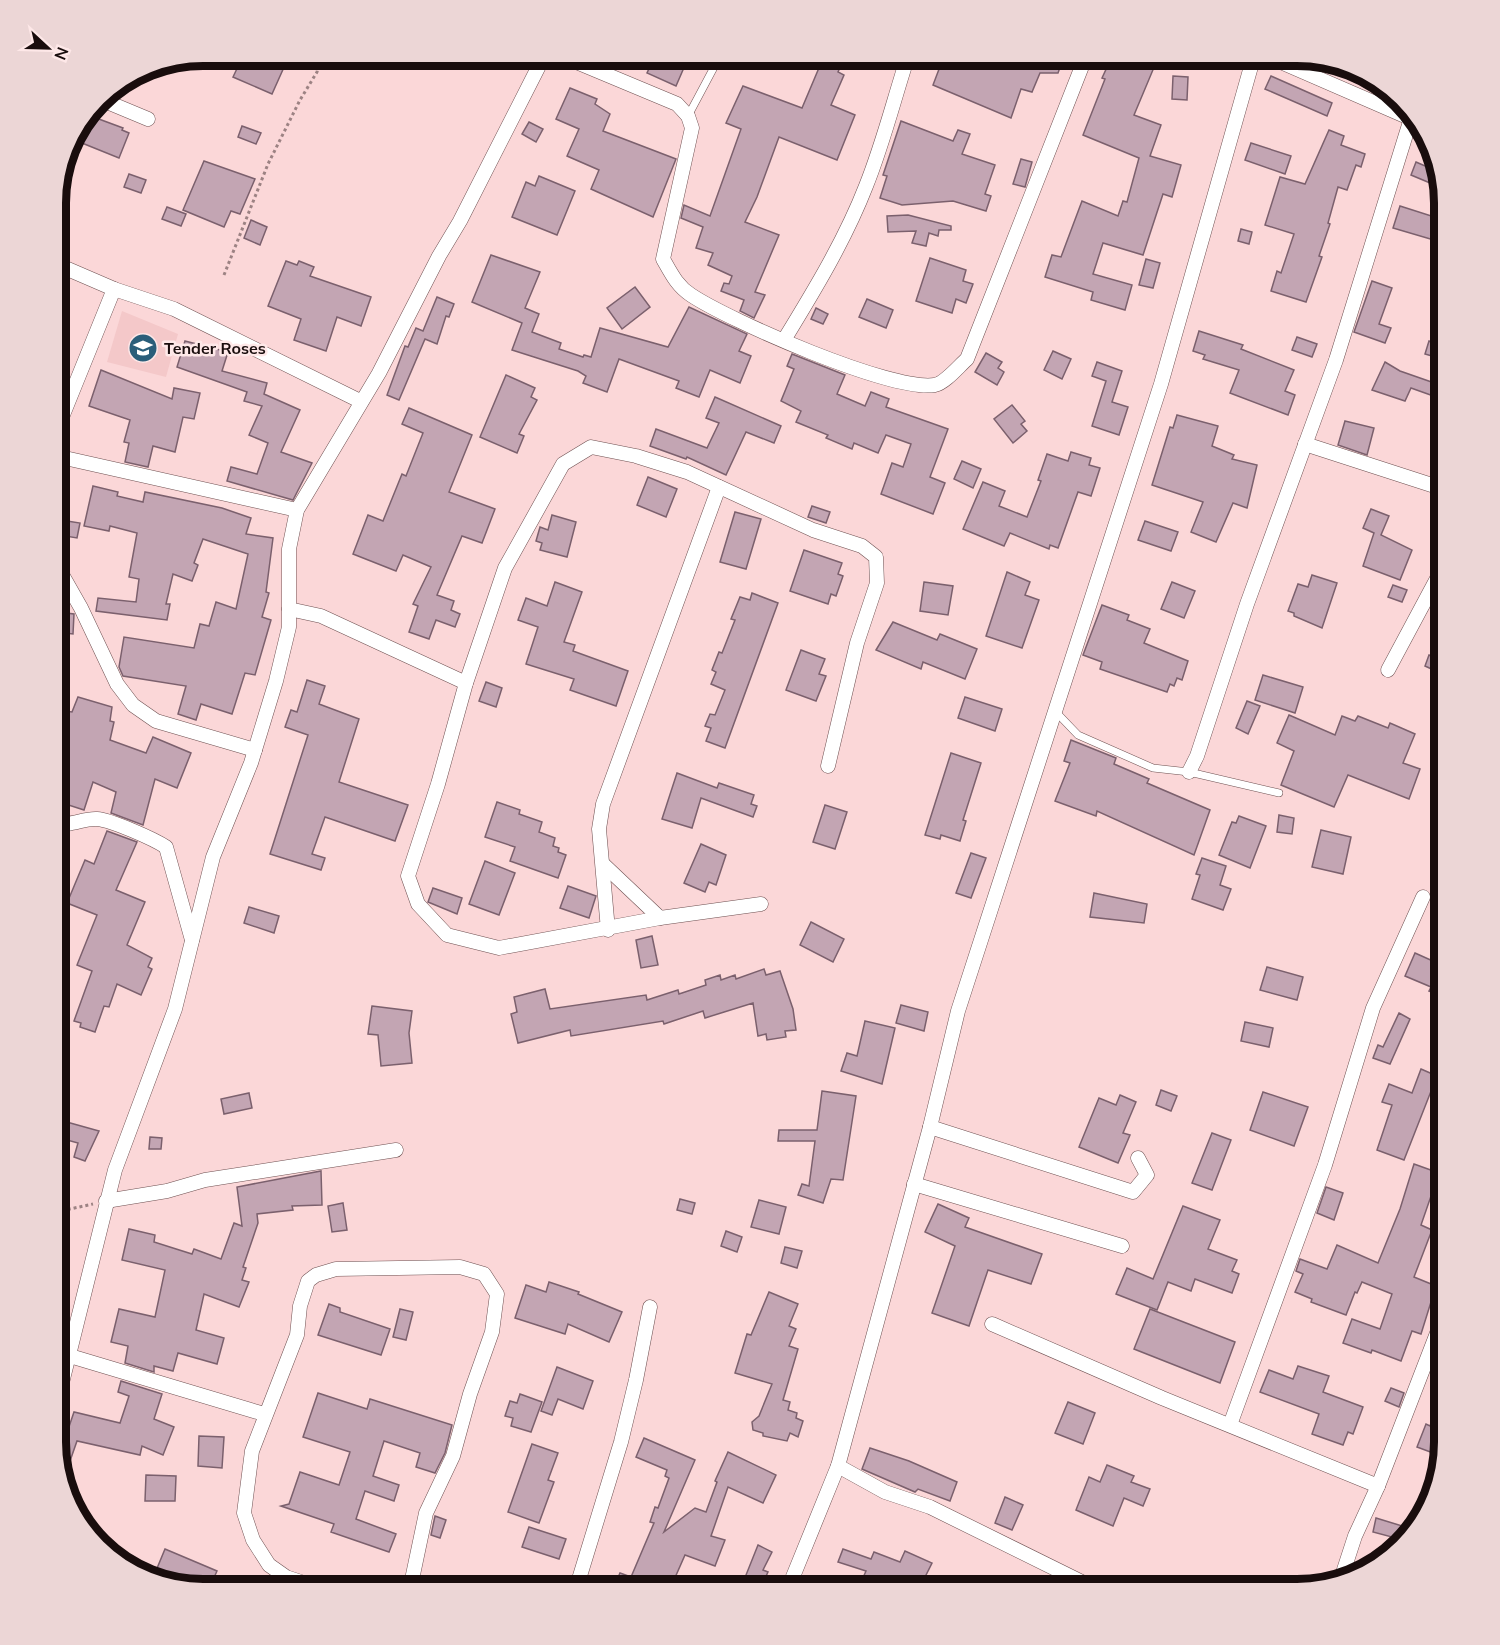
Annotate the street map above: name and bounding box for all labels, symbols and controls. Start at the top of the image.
north arrow [18,18,78,78]
text: N [50,44,73,63]
school or university icon: Tender Roses [127,332,159,364]
place label: Tender Roses [164,338,266,358]

